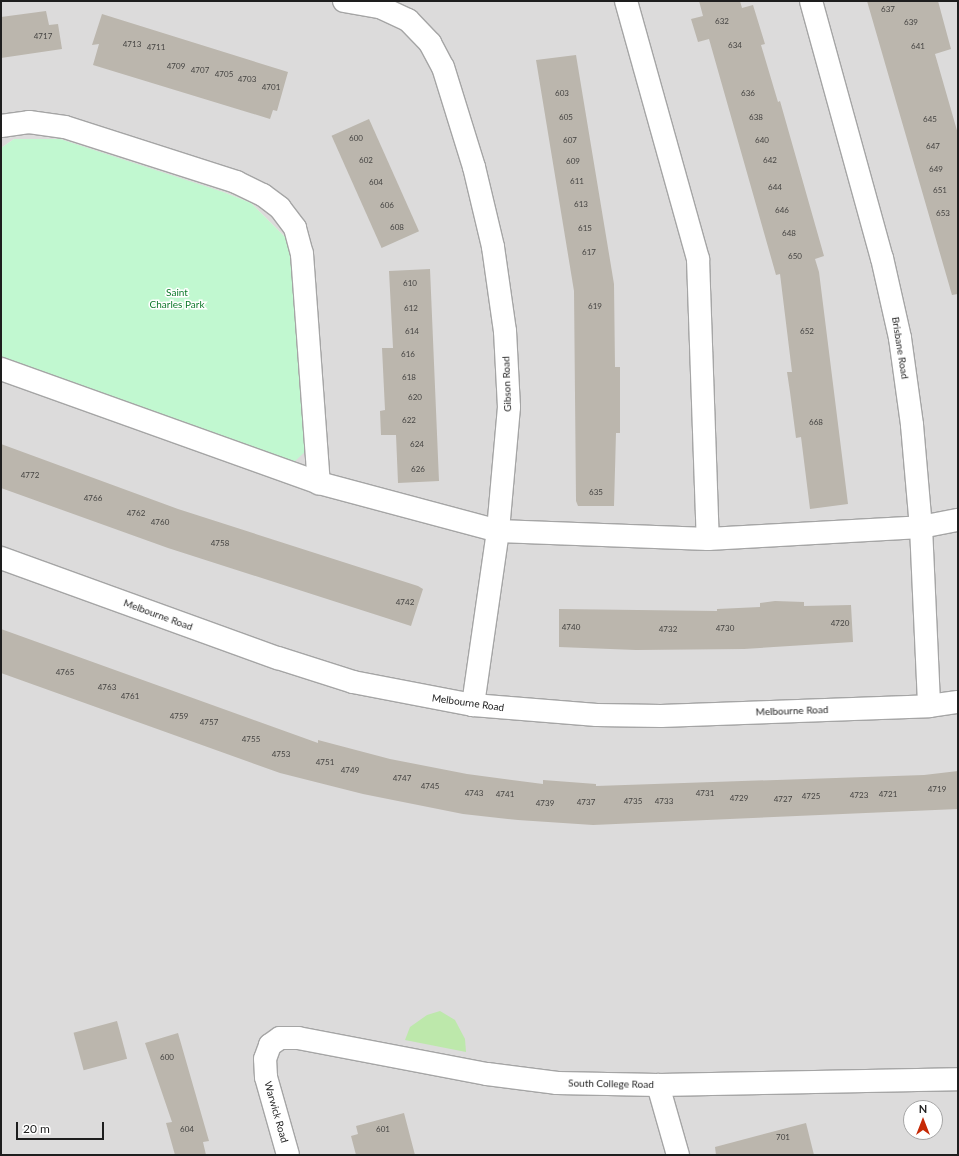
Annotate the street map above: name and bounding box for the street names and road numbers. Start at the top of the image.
street label: Brisbane Road [889,316,911,380]
street label: Gibson Road [500,356,514,412]
street label: Melbourne Road [122,597,194,633]
street label: Melbourne Road [431,692,505,714]
street label: Melbourne Road [755,704,829,718]
street label: South College Road [568,1077,654,1091]
street label: Warwick Road [262,1080,290,1144]

